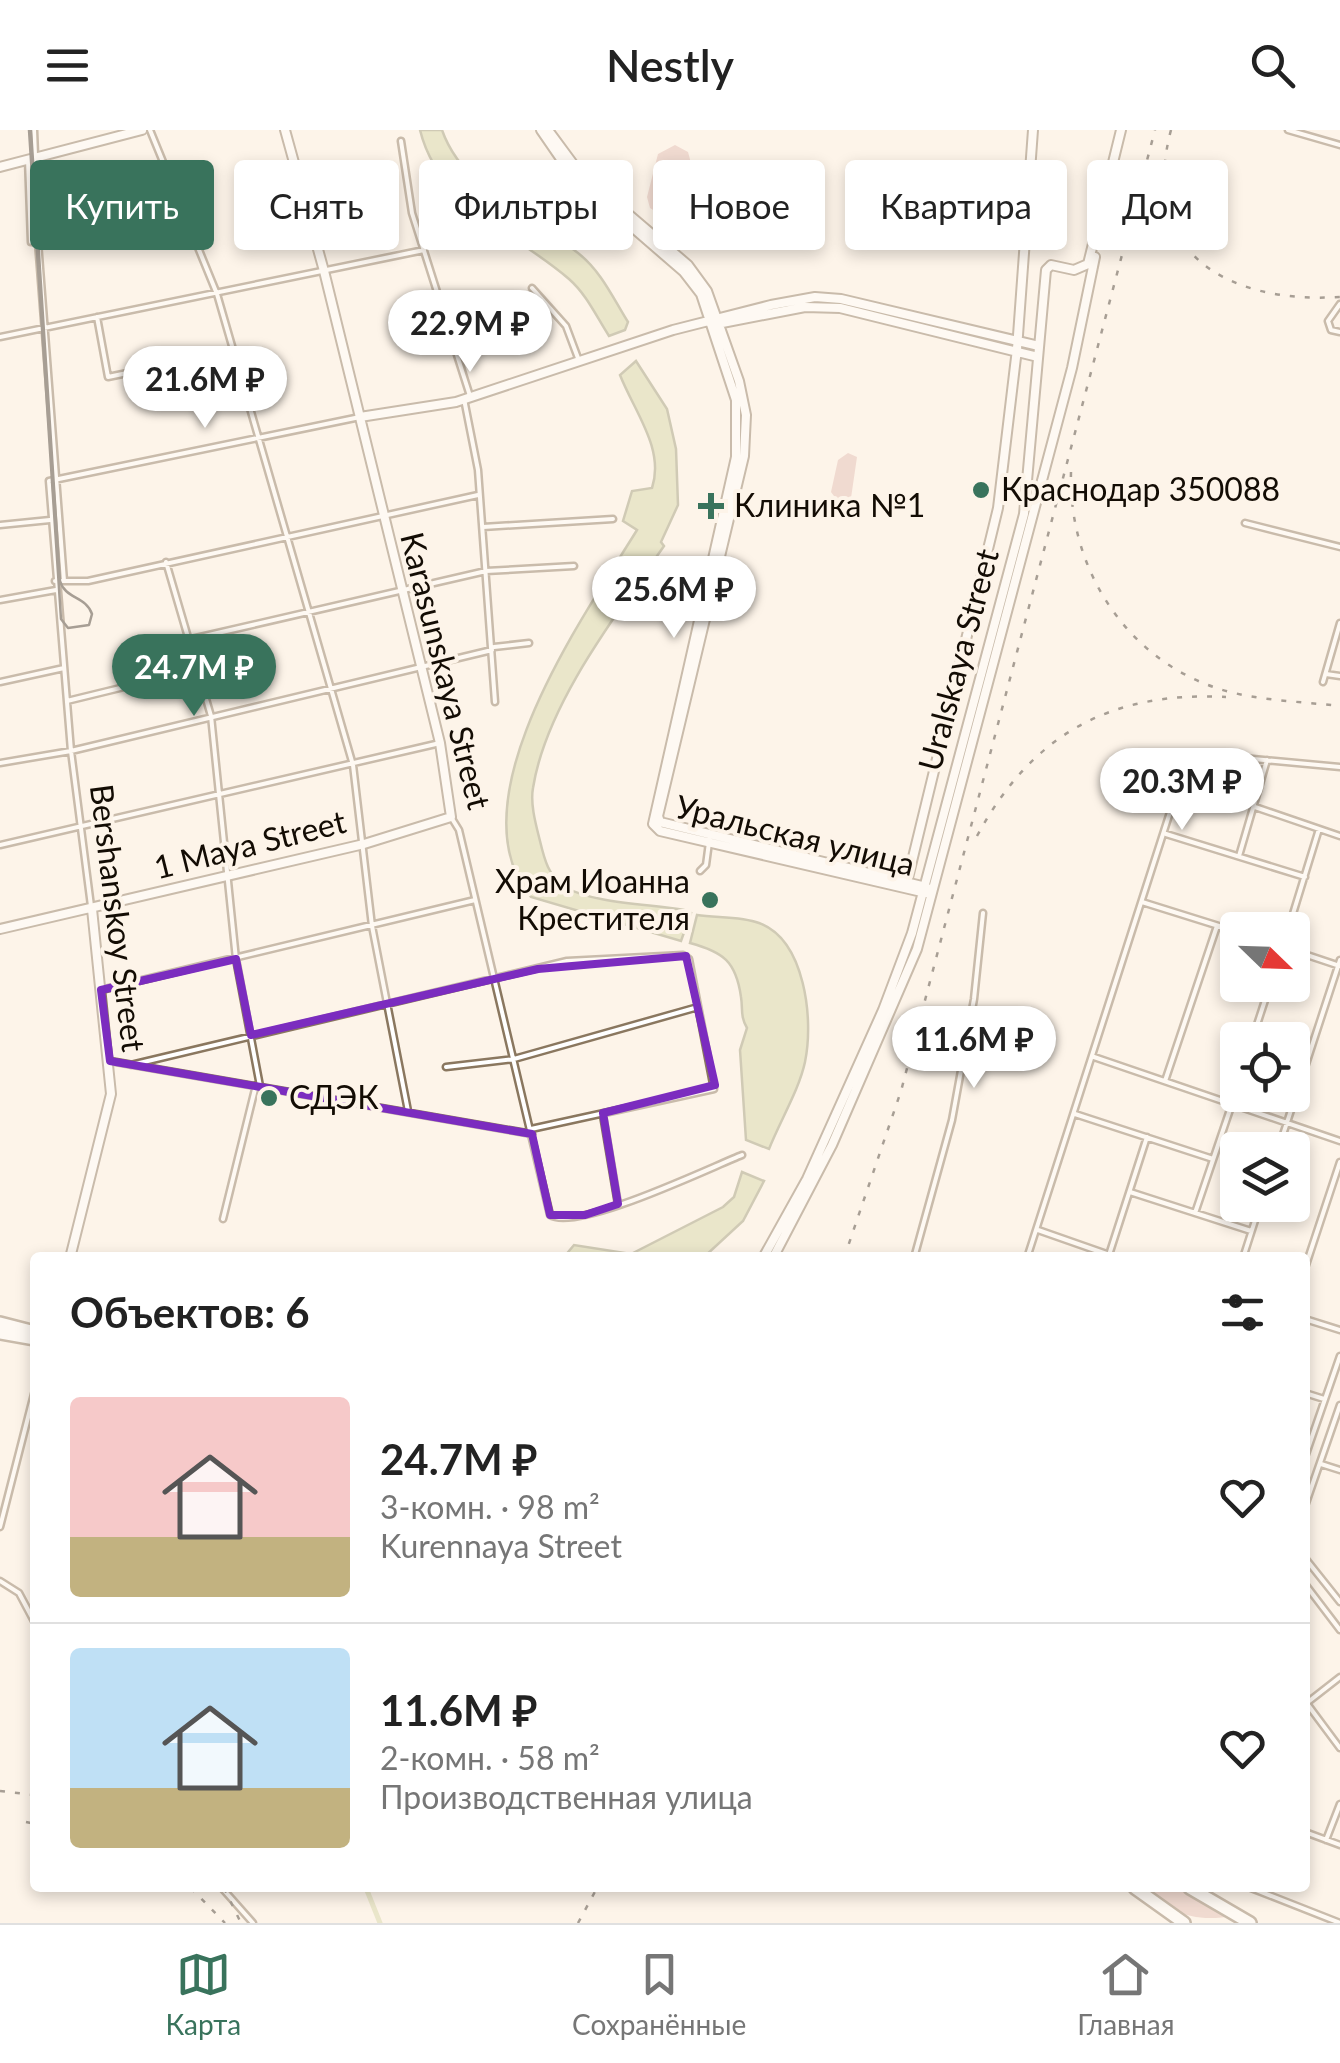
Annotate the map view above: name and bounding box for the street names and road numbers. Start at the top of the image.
street label: Karasunskaya Street [393,528,500,814]
street label: Uralskaya Street [909,544,1006,775]
street label: Bershanskoy Street [83,782,154,1054]
street label: Уральская улица [672,786,919,883]
street label: 1 Maya Street [150,801,350,886]

